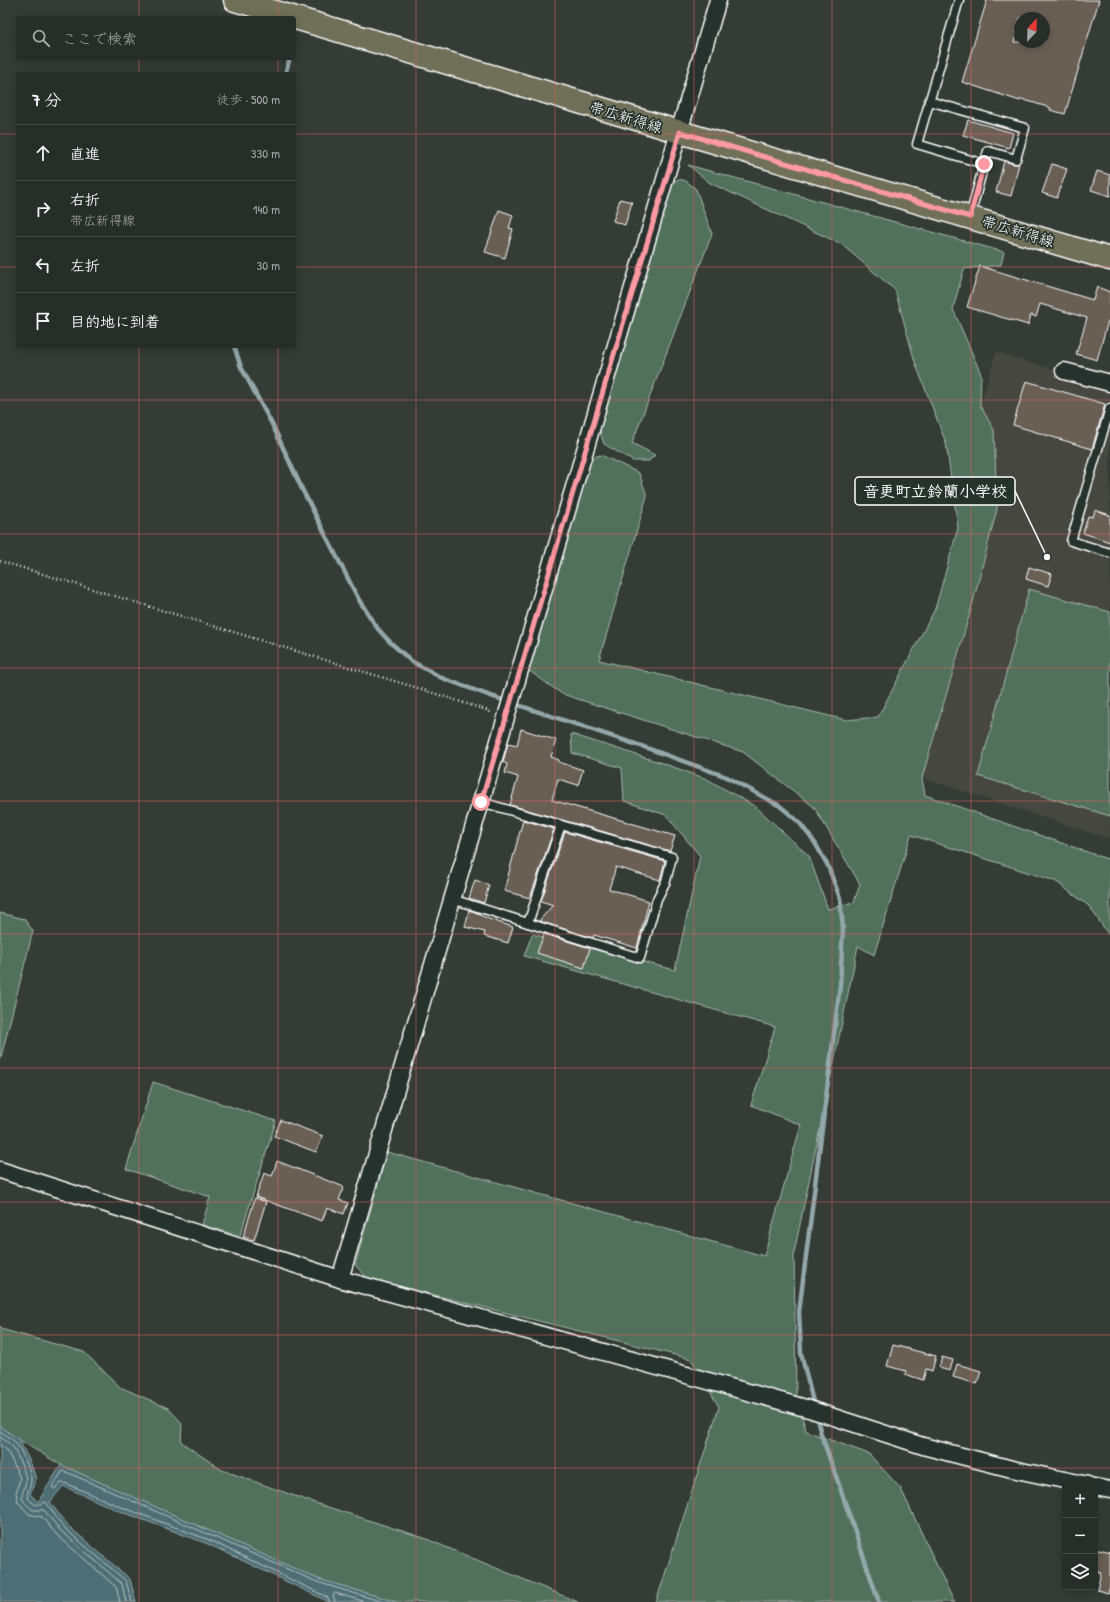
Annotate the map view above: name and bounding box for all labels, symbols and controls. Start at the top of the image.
north arrow [1014,12,1050,48]
search box [16,16,296,60]
icon: search [30,27,52,49]
text: ここで検索 [62,28,137,49]
text: 7 分 [32,88,61,111]
text: 徒歩 · 500 m [216,90,280,108]
street label: 帯広新得線 [587,96,665,138]
icon: ahead [32,142,54,164]
text: 直進 [70,143,100,164]
text: 330 m [251,144,280,162]
route end [975,155,993,173]
text: 右折 [70,189,100,210]
icon: right [32,198,54,220]
text: 140 m [253,200,280,218]
street label: 帯広新得線 [979,210,1057,252]
text: 帯広新得線 [70,211,135,229]
icon: left [32,254,54,276]
text: 左折 [70,255,100,276]
text: 30 m [257,256,280,274]
icon: arrive [32,310,54,332]
text: 目的地に到着 [70,311,160,332]
callout: 音更町立鈴蘭小学校 [855,477,1015,505]
text: 音更町立鈴蘭小学校 [863,480,1007,502]
route start [472,793,490,811]
map controls [1062,1482,1098,1590]
button: + [1062,1482,1098,1518]
button: − [1062,1518,1098,1554]
button: layers [1062,1554,1098,1590]

